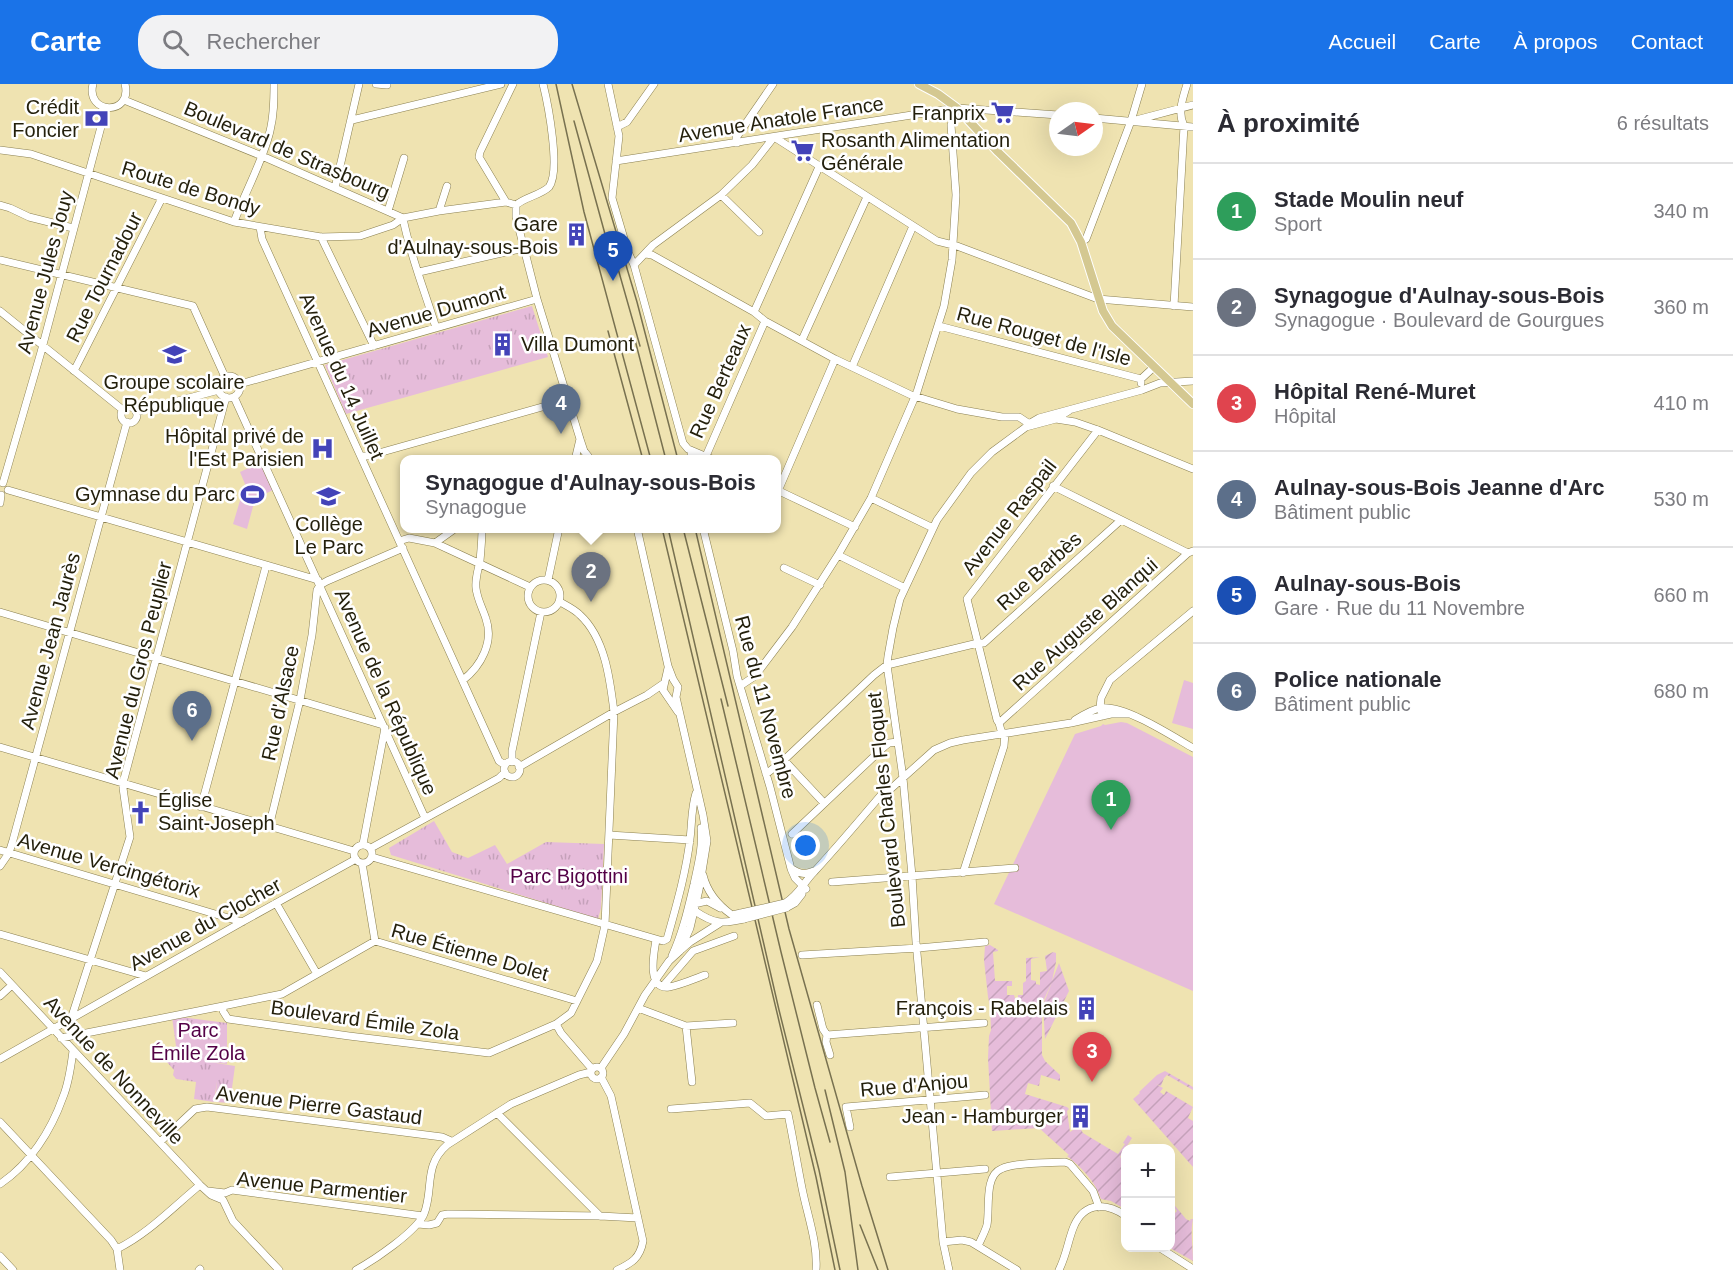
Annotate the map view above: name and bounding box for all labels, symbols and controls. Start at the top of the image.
search box [138,15,558,69]
text: Carte [30,26,102,57]
icon: search [159,26,192,59]
text: Rechercher [207,29,320,54]
text: Accueil [1329,30,1396,53]
text: Carte [1429,30,1481,53]
text: À propos [1514,30,1598,53]
text: Contact [1631,30,1703,53]
street label: Avenue Anatole France [677,92,885,146]
place label: Crédit Foncier [12,96,79,141]
street label: Boulevard de Strasbourg [181,97,393,203]
supermarket icon: Franprix [990,100,1016,126]
place label: Franprix [912,102,985,124]
north arrow [1049,102,1103,156]
bank icon: Crédit Foncier [84,105,110,131]
text: À proximité [1217,108,1360,138]
text: 6 résultats [1617,112,1709,134]
place label: Rosanth Alimentation Générale [821,129,1010,174]
supermarket icon: Rosanth Alimentation Générale [790,138,816,164]
street label: Route de Bondy [119,157,263,219]
text: Stade Moulin neuf [1274,187,1463,212]
street label: Avenue Jules Jouy [13,188,77,356]
text: 1 [1231,200,1242,222]
text: 340 m [1653,200,1709,222]
street label: Rue Tournadour [62,208,146,346]
place label: Gare d'Aulnay-sous-Bois [387,213,558,258]
text: Sport [1274,213,1322,235]
building icon: Gare d'Aulnay-sous-Bois [563,222,589,248]
pin: 5 [594,232,632,281]
street label: Avenue Dumont [364,281,508,341]
text: Synagogue d'Aulnay-sous-Bois [1274,283,1604,308]
street label: Avenue du 14 Juillet [295,289,389,463]
text: 2 [1231,296,1242,318]
text: 360 m [1653,296,1709,318]
street label: Rue Rouget de l'Isle [954,302,1134,370]
text: Synagogue · Boulevard de Gourgues [1274,309,1604,331]
street label: Rue Berteaux [685,321,755,441]
building icon: Villa Dumont [490,331,516,357]
place label: Villa Dumont [521,333,634,355]
school or university icon: Groupe scolaire République [161,342,187,368]
place label: Groupe scolaire République [103,371,245,416]
text: Hôpital René-Muret [1274,379,1476,404]
pin: 4 [542,384,580,434]
text: 3 [1231,392,1242,414]
text: 410 m [1653,392,1709,414]
text: Hôpital [1274,405,1336,427]
place label: Hôpital privé de l'Est Parisien [165,425,304,470]
hospital icon: Hôpital privé de l'Est Parisien [309,435,335,461]
popup [400,455,781,533]
street label: Avenue Raspail [957,455,1061,579]
text: Synagogue d'Aulnay-sous-Bois [425,470,756,495]
text: Aulnay-sous-Bois Jeanne d'Arc [1274,475,1604,500]
sports icon: Gymnase du Parc [240,481,266,507]
place label: Gymnase du Parc [75,483,235,505]
school or university icon: Collège Le Parc [316,483,342,509]
text: 4 [1231,488,1242,510]
text: 530 m [1653,488,1709,510]
text: Synagogue [425,496,527,518]
text: Bâtiment public [1274,501,1411,523]
place label: Collège Le Parc [295,513,363,558]
street label: Rue Barbès [992,527,1086,615]
street label: Avenue Jean Jaurès [16,550,84,732]
pin: 2 [572,552,610,602]
street label: Rue Auguste Blanqui [1008,553,1162,695]
street label: Avenue du Gros Peuplier [100,559,176,781]
text: Aulnay-sous-Bois [1274,571,1461,596]
text: 5 [1231,584,1242,606]
text: 660 m [1653,584,1709,606]
street label: Avenue de la République [331,586,441,798]
text: Gare · Rue du 11 Novembre [1274,597,1525,619]
street label: Rue du 11 Novembre [731,613,801,801]
street label: Rue d'Alsace [257,643,303,763]
text: Police nationale [1274,667,1442,692]
text: 6 [1231,680,1242,702]
text: 680 m [1653,680,1709,702]
street label: Boulevard Charles Floquet [863,691,909,929]
pin: 6 [172,692,212,741]
text: Bâtiment public [1274,693,1411,715]
pin: 1 [1092,780,1130,830]
place label: Église Saint-Joseph [158,789,275,834]
church icon: Église Saint-Joseph [127,799,153,825]
street label: Avenue Vercingétorix [15,828,203,902]
your location [791,831,820,860]
park label: Parc Bigottini [510,865,628,887]
street label: Avenue du Clocher [125,873,285,975]
street label: Rue Étienne Dolet [389,919,551,985]
street label: Avenue de Nonneville [40,991,188,1149]
building icon: François - Rabelais [1073,995,1099,1021]
street label: Boulevard Émile Zola [269,996,462,1044]
place label: François - Rabelais [896,997,1068,1019]
park label: Parc Émile Zola [151,1019,246,1064]
pin: 3 [1072,1032,1112,1082]
street label: Rue d'Anjou [859,1069,969,1101]
street label: Avenue Pierre Gastaud [215,1081,423,1129]
building icon: Jean - Hamburger [1068,1103,1094,1129]
place label: Jean - Hamburger [902,1105,1063,1127]
map controls [1121,1144,1175,1252]
button: + [1121,1144,1175,1198]
street label: Avenue Parmentier [236,1167,408,1207]
button: − [1121,1198,1175,1252]

